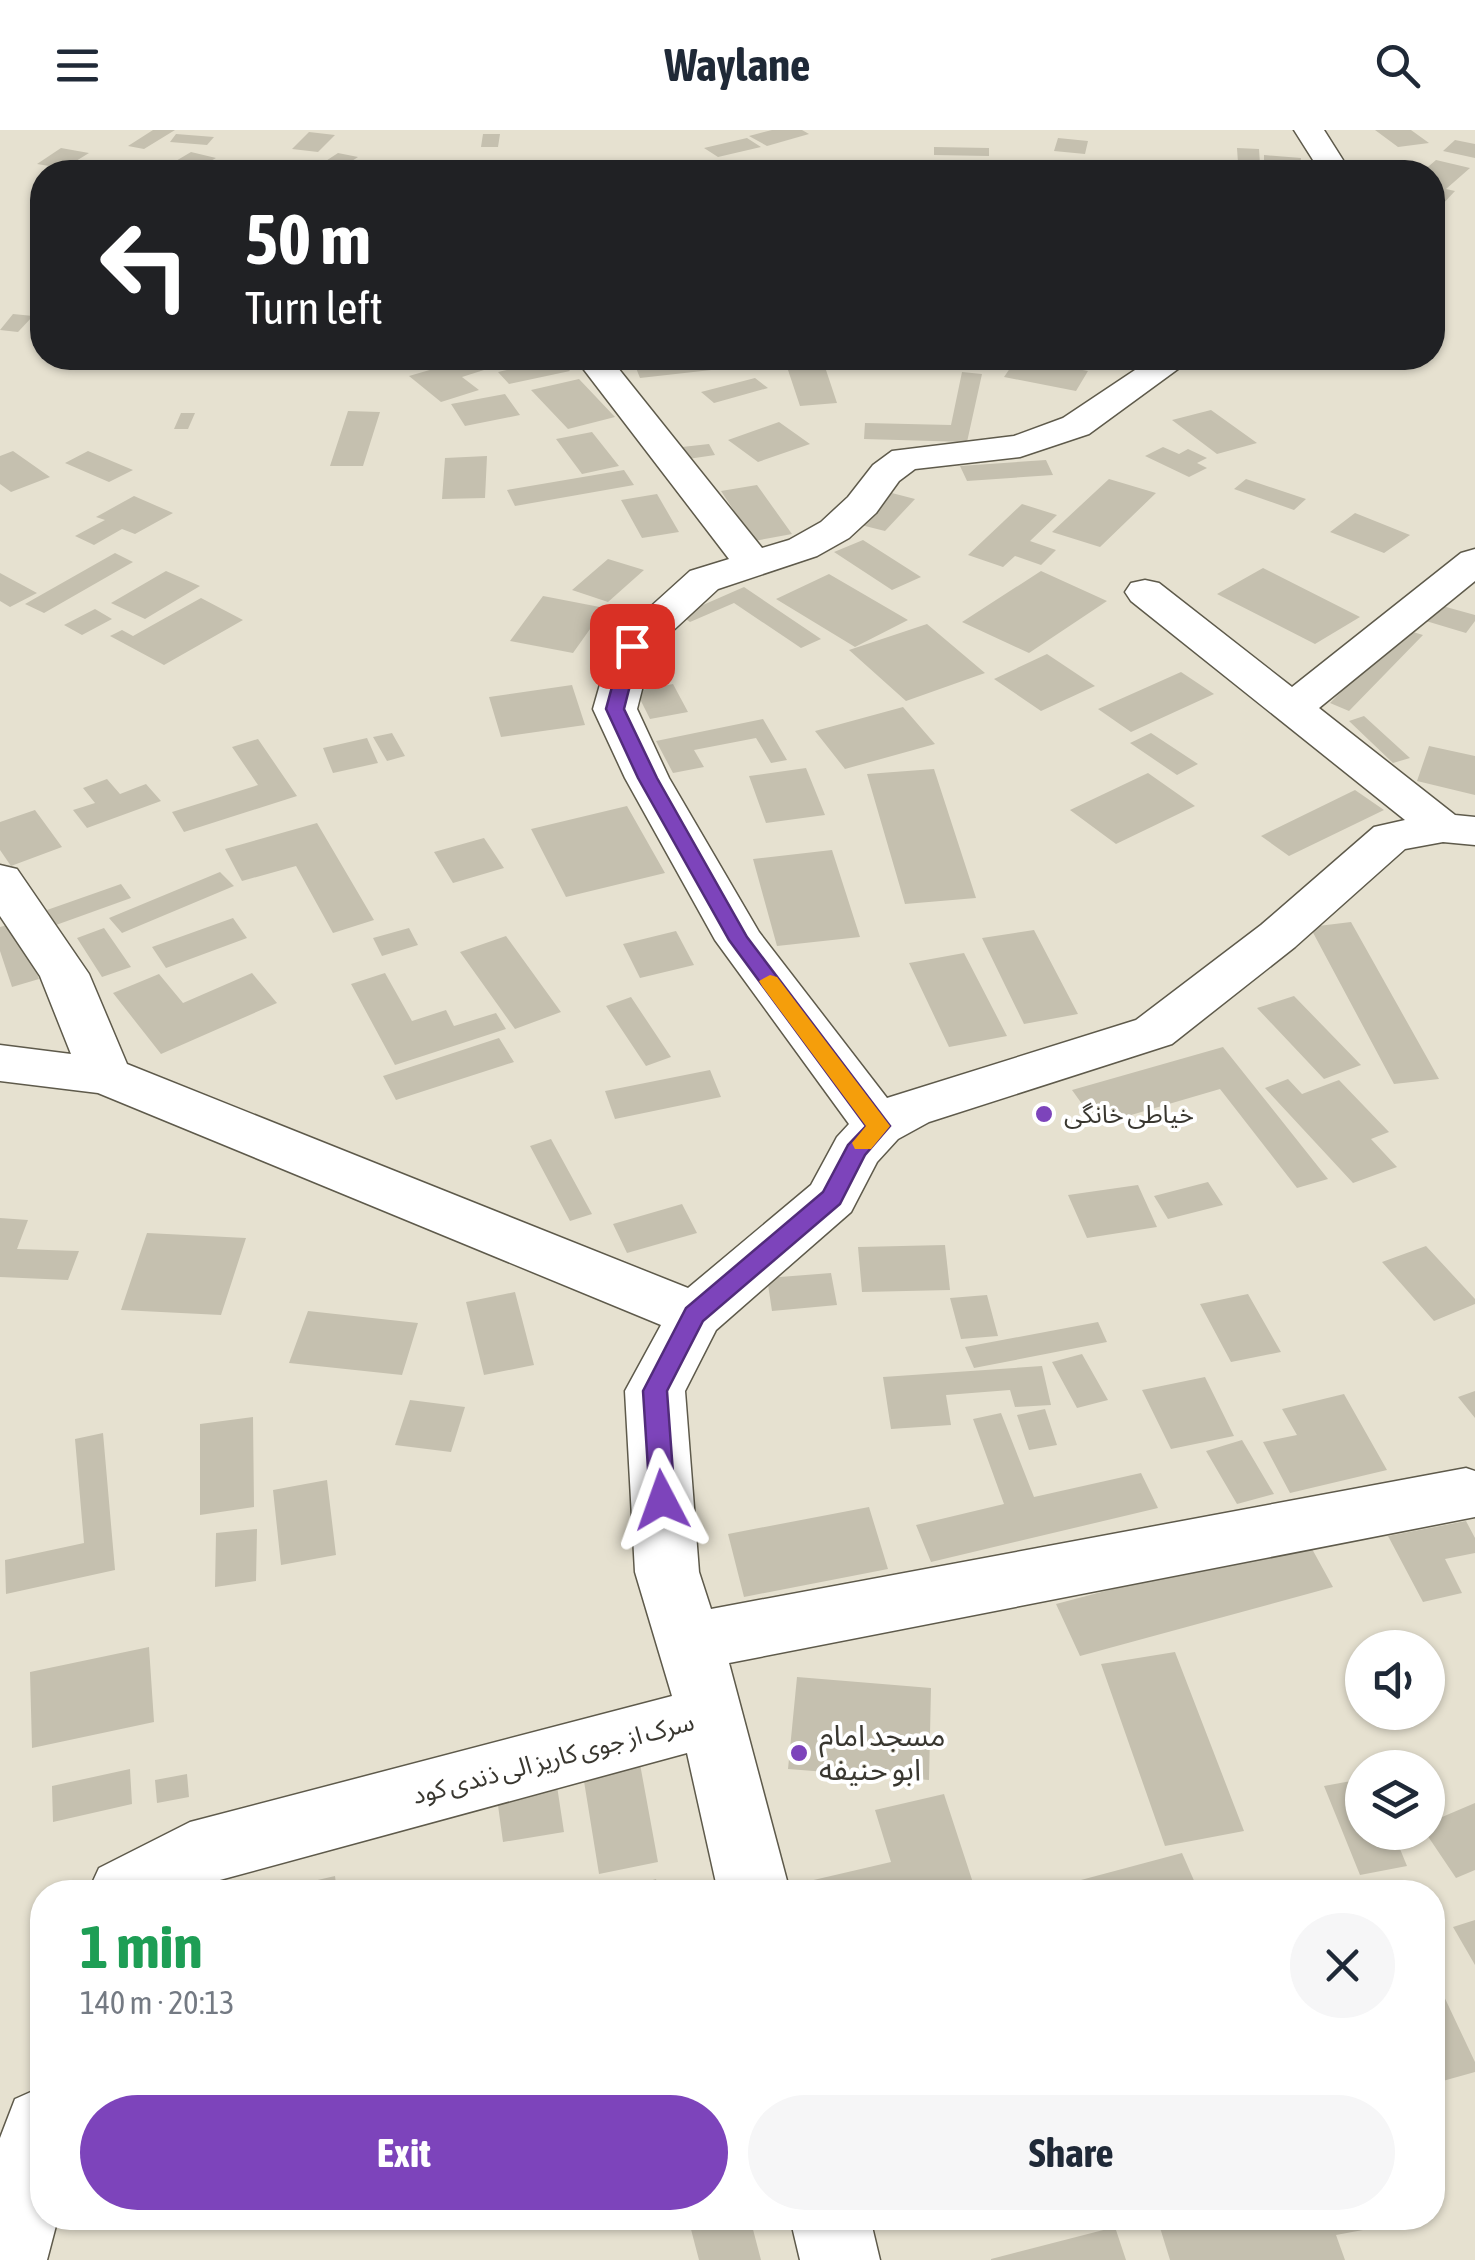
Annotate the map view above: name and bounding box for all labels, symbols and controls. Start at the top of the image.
icon: menu [50,38,105,93]
icon: search [1370,38,1425,93]
text: Waylane [665,39,810,91]
text: 50 m [245,199,371,279]
icon: left [80,200,210,330]
text: Turn left [245,282,383,334]
pin [590,604,675,689]
icon: arrive [605,619,660,674]
place label: خیاطی خانگی [1064,1100,1194,1129]
marker: خیاطی خانگی [1033,1103,1055,1125]
position arrow [610,1448,714,1552]
map controls [1345,1630,1445,1850]
button: sound [1345,1630,1445,1730]
street label: سرک از جوی کاریز الی ذندی کود [409,1707,697,1810]
place label: مسجد امام ابو حنیفه [819,1718,946,1787]
marker: مسجد امام ابو حنیفه [788,1742,810,1764]
button: layers [1345,1750,1445,1850]
text: 1 min [80,1912,203,1981]
button: close [1290,1913,1395,2018]
text: 140 m · 20:13 [80,1984,235,2021]
button: Exit [80,2095,728,2210]
button: Share [748,2095,1395,2210]

